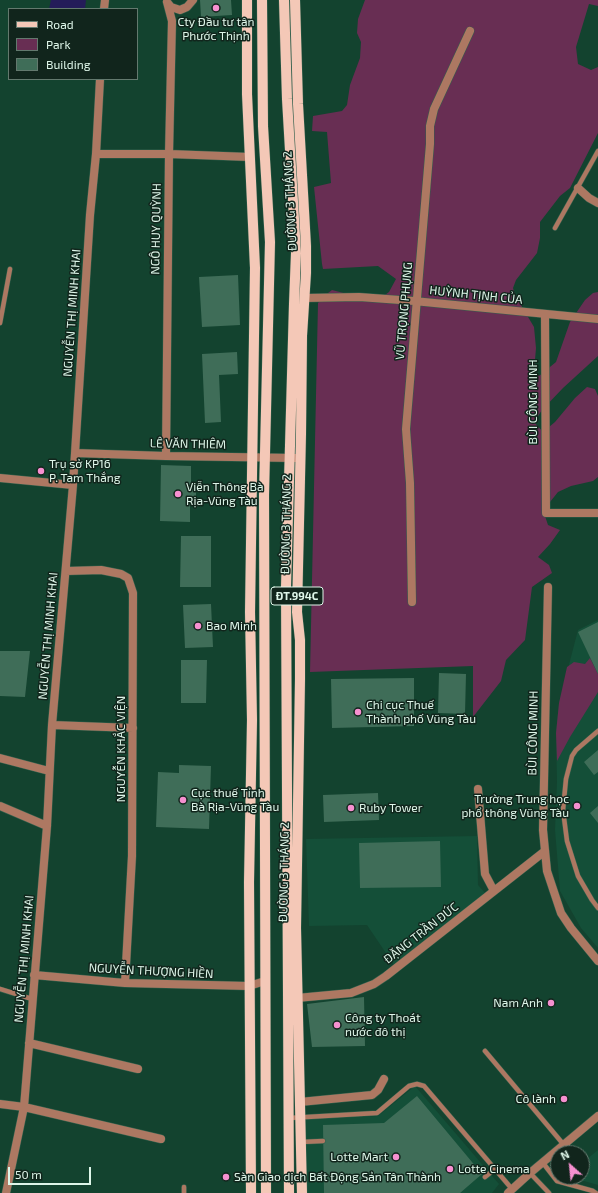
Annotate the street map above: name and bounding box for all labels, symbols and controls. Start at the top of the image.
marker: Cty Đầu tư tân Phước Thịnh [211,3,221,13]
legend [8,8,138,80]
place label: Cty Đầu tư tân Phước Thịnh [177,15,255,43]
text: Road [46,17,74,31]
text: Park [46,37,71,51]
text: Building [46,57,90,71]
street label: ĐƯỜNG 3 THÁNG 2 [280,151,300,251]
street label: NGÔ HUY QUỲNH [148,183,164,275]
street label: NGUYỄN THỊ MINH KHAI [60,249,84,377]
street label: VŨ TRỌNG PHỤNG [393,261,415,361]
street label: HUỲNH TỊNH CỦA [429,283,523,307]
street label: BÙI CÔNG MINH [526,360,540,444]
street label: LÊ VĂN THIÊM [150,436,226,452]
place label: Trụ sở KP16 P. Tam Thắng [49,457,120,485]
marker: Trụ sở KP16 P. Tam Thắng [36,466,46,476]
street label: ĐƯỜNG 3 THÁNG 2 [278,474,294,574]
place label: Viễn Thông Bà Rịa-Vũng Tàu [186,480,264,508]
marker: Viễn Thông Bà Rịa-Vũng Tàu [173,489,183,499]
street label: NGUYỄN THỊ MINH KHAI [35,572,61,700]
road number: ĐT.994C [271,587,323,605]
place label: Bao Minh [206,619,257,633]
marker: Bao Minh [193,621,203,631]
street label: BÙI CÔNG MINH [525,690,541,776]
street label: NGUYỄN KHẮC VIỆN [114,696,128,802]
place label: Chi cục Thuế Thành phố Vũng Tàu [366,698,476,726]
marker: Chi cục Thuế Thành phố Vũng Tàu [353,707,363,717]
place label: Cục thuế Tỉnh Bà Rịa-Vũng Tàu [191,786,279,814]
place label: Trường Trung học phổ thông Vũng Tàu [461,792,569,820]
marker: Cục thuế Tỉnh Bà Rịa-Vũng Tàu [178,795,188,805]
place label: Ruby Tower [359,801,423,815]
marker: Trường Trung học phổ thông Vũng Tàu [572,801,582,811]
marker: Ruby Tower [346,803,356,813]
street label: ĐƯỜNG 3 THÁNG 2 [276,822,292,922]
street label: NGUYỄN THỊ MINH KHAI [11,895,37,1023]
street label: ĐẶNG TRẦN ĐỨC [381,900,461,966]
street label: NGUYỄN THƯỢNG HIỀN [88,961,214,981]
place label: Nam Anh [493,996,543,1010]
marker: Nam Anh [546,998,556,1008]
place label: Công ty Thoát nước đô thị [345,1011,421,1039]
marker: Công ty Thoát nước đô thị [332,1020,342,1030]
place label: Cô lành [516,1092,556,1106]
marker: Cô lành [559,1094,569,1104]
north arrow [550,1145,590,1185]
text: N [558,1147,571,1162]
place label: Lotte Mart [330,1150,388,1164]
marker: Lotte Mart [391,1152,401,1162]
scale bar [10,1159,93,1185]
place label: Lotte Cinema [458,1162,530,1176]
marker: Lotte Cinema [445,1164,455,1174]
text: 50 m [15,1167,42,1181]
place label: Sàn Giao dịch Bất Động Sản Tân Thành [234,1170,441,1184]
marker: Sàn Giao dịch Bất Động Sản Tân Thành [221,1172,231,1182]

